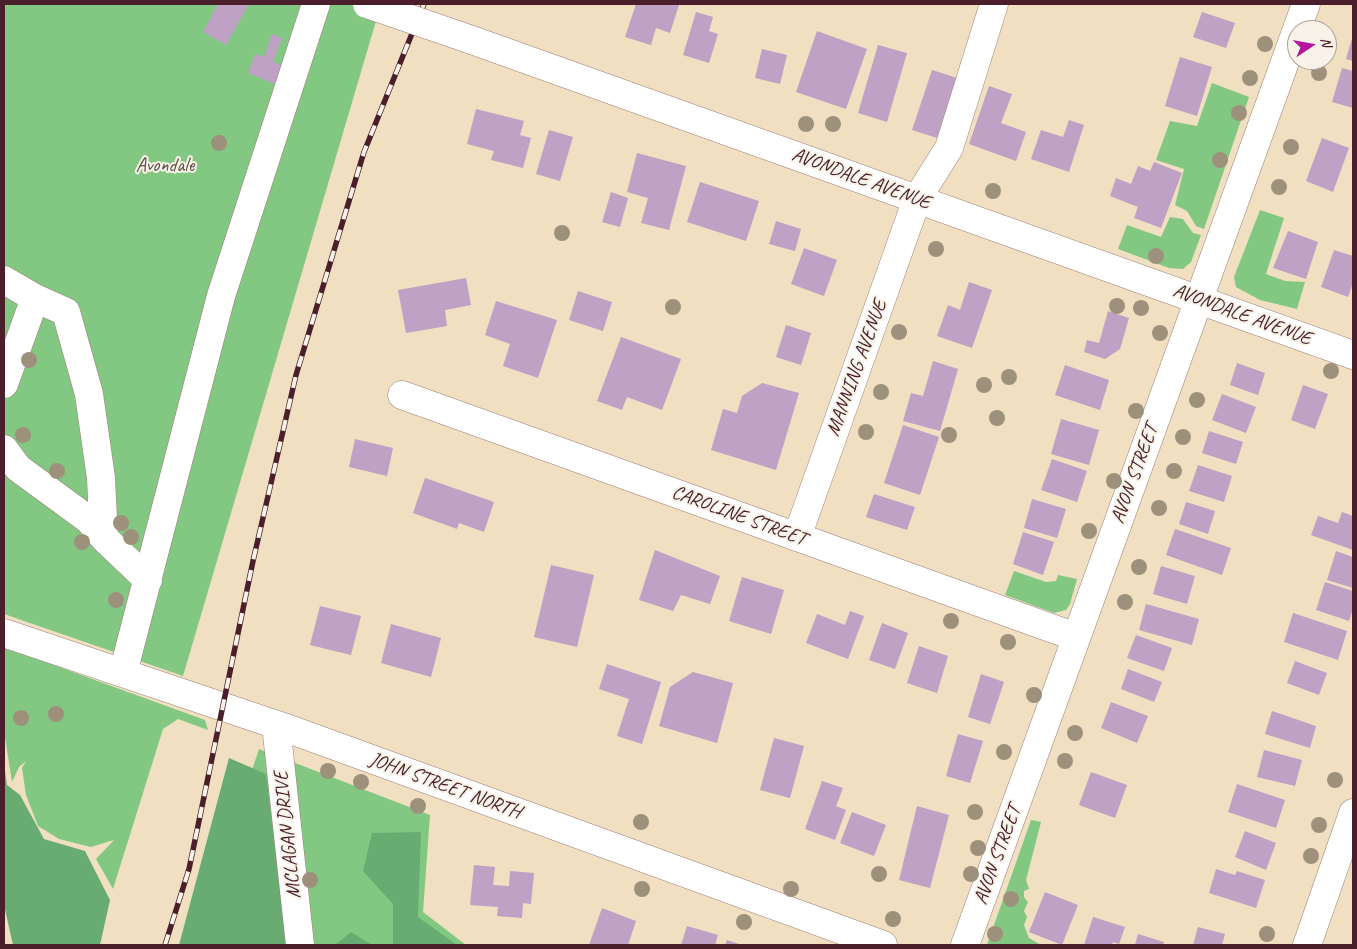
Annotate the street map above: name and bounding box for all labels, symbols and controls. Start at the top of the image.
north arrow [1287,20,1337,70]
text: N [1317,36,1335,48]
street label: AVONDALE AVENUE [789,143,933,215]
park label: Avondale [136,154,194,178]
street label: AVONDALE AVENUE [1170,279,1314,351]
street label: MANNING AVENUE [821,297,893,439]
street label: AVON STREET [1106,421,1164,527]
street label: CAROLINE STREET [668,481,810,551]
street label: JOHN STREET NORTH [366,748,524,824]
street label: MCLAGAN DRIVE [269,770,307,900]
street label: AVON STREET [969,802,1027,908]

